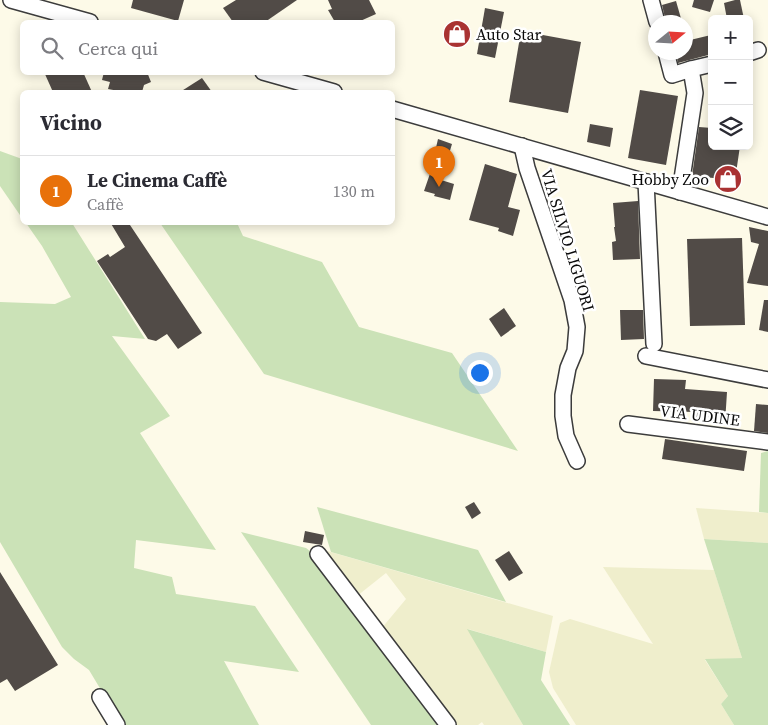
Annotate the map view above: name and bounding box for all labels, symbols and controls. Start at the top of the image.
north arrow [648,15,693,60]
map controls [708,15,753,150]
button: + [708,15,753,60]
shop icon: Auto Star [442,19,472,49]
search box [20,20,395,75]
place label: Auto Star [476,23,542,45]
icon: search [38,34,66,62]
text: Cerca qui [78,35,158,61]
button: − [708,60,753,105]
button: layers [708,105,753,150]
text: Vicino [40,108,102,137]
pin: 1 [423,146,455,187]
shop icon: Hobby Zoo [713,164,743,194]
street label: VIA SILVIO LIGUORI [536,166,600,314]
text: Le Cinema Caffè [87,167,227,193]
place label: Hobby Zoo [632,168,709,190]
text: 1 [52,180,60,202]
text: 130 m [333,180,375,202]
text: Caffè [87,193,124,215]
your location [467,360,493,386]
street label: VIA UDINE [659,399,742,431]

